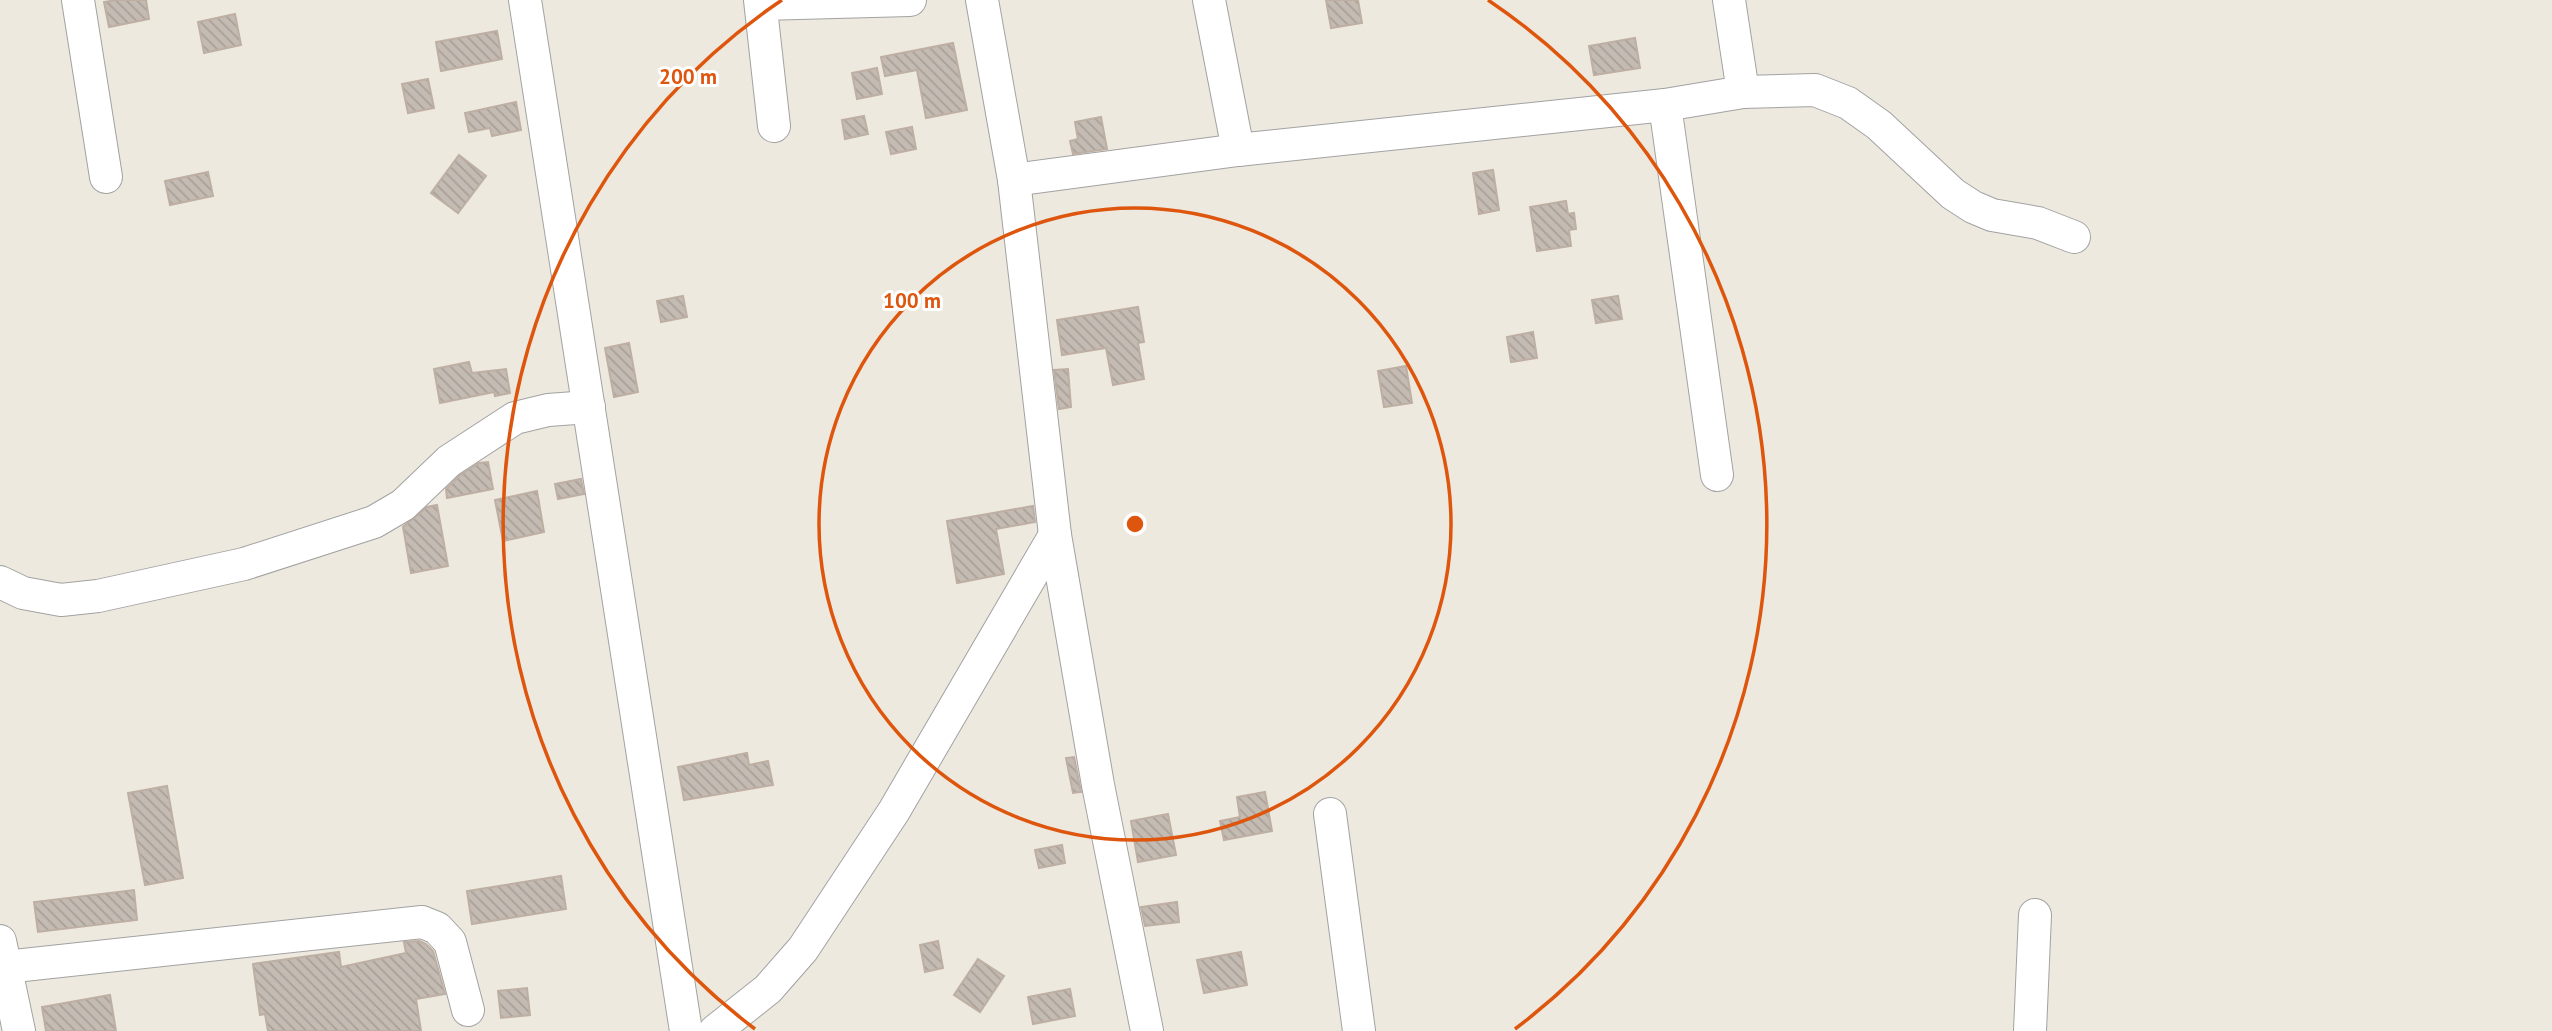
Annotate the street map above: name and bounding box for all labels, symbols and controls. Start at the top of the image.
text: 200 m [659,63,717,90]
text: 100 m [883,287,941,314]
centre of rings [1123,512,1147,536]

